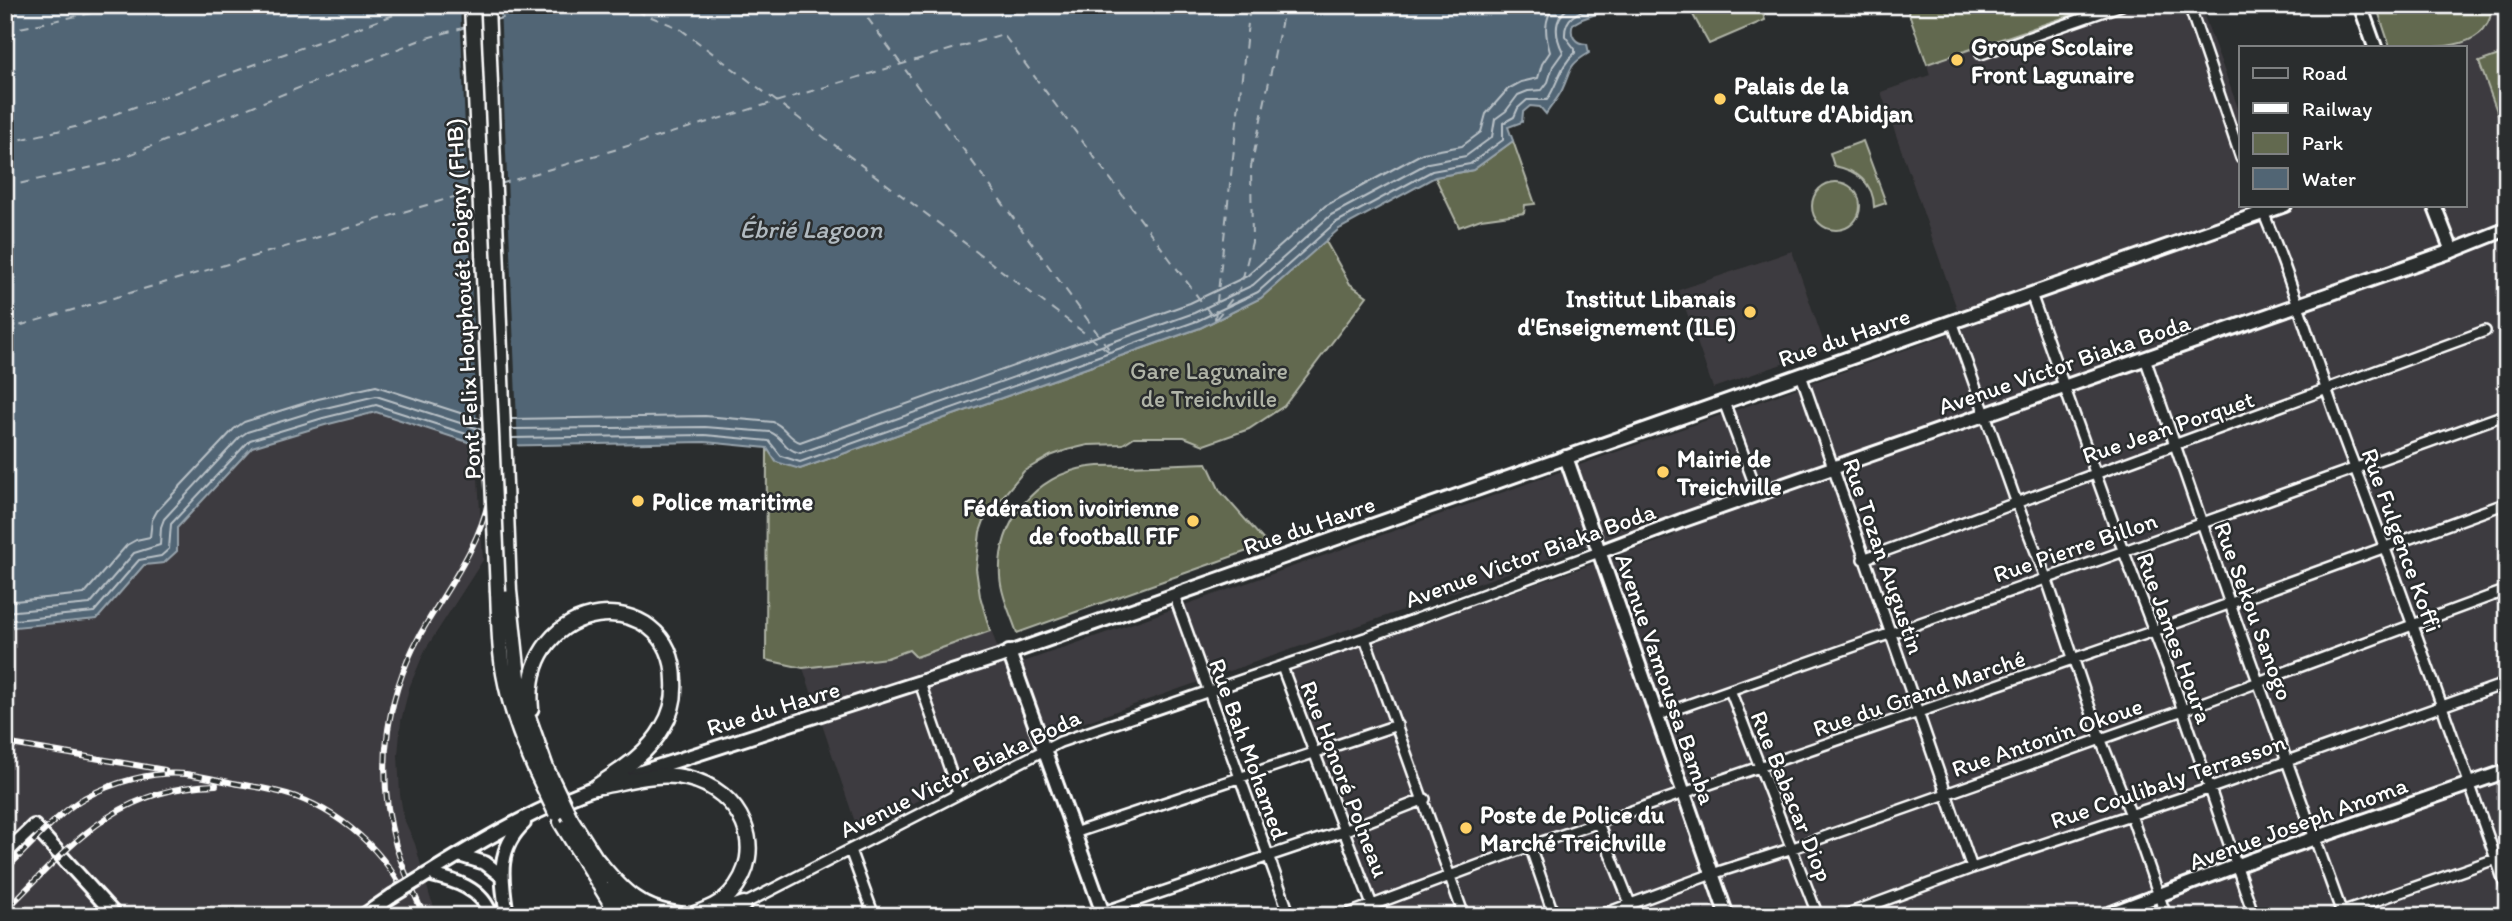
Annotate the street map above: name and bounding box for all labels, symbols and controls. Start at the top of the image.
place label: Groupe Scolaire Front Lagunaire [1971,32,2134,90]
legend [2239,46,2466,206]
marker: Groupe Scolaire Front Lagunaire [1949,52,1965,68]
text: Road [2302,60,2348,85]
place label: Palais de la Culture d'Abidjan [1734,71,1913,129]
marker: Palais de la Culture d'Abidjan [1712,91,1728,107]
text: Railway [2302,96,2372,121]
street label: Pont Felix Houphouét Boigny (FHB) [439,118,487,480]
text: Park [2302,130,2344,155]
text: Water [2302,166,2356,191]
water label: Ébrié Lagoon [739,213,883,245]
place label: Institut Libanais d'Enseignement (ILE) [1517,284,1736,342]
street label: Rue du Havre [1774,301,1914,373]
marker: Institut Libanais d'Enseignement (ILE) [1742,304,1758,320]
street label: Avenue Victor Biaka Boda [1934,307,2194,421]
park label: Gare Lagunaire de Treichville [1130,356,1288,413]
street label: Rue Jean Porquet [2078,384,2258,470]
place label: Mairie de Treichville [1676,444,1782,501]
street label: Rue Fulgence Koffi [2355,444,2449,636]
street label: Rue Tozan Augustin [1837,454,1931,658]
marker: Mairie de Treichville [1655,464,1671,480]
place label: Police maritime [652,487,813,516]
street label: Rue du Havre [1239,489,1379,561]
marker: Police maritime [630,493,646,509]
place label: Fédération ivoirienne de football FIF [963,493,1180,550]
street label: Avenue Victor Biaka Boda [1401,496,1660,614]
street label: Rue Pierre Billon [1989,505,2161,589]
marker: Fédération ivoirienne de football FIF [1185,513,1201,529]
street label: Rue Sekou Sanogo [2208,518,2300,704]
street label: Rue James Houra [2131,548,2220,728]
street label: Avenue Vamoussa Bamba [1609,550,1723,809]
street label: Rue du Grand Marché [1809,643,2029,743]
street label: Rue Bah Mohamed [1203,654,1295,844]
street label: Rue du Havre [703,674,843,742]
street label: Rue Honoré Polneau [1294,677,1396,881]
street label: Rue Antonin Okoue [1948,691,2146,783]
street label: Avenue Victor Biaka Boda [835,702,1086,844]
street label: Rue Babacar Diop [1745,706,1839,886]
street label: Rue Coulibaly Terrasson [2047,727,2290,835]
street label: Avenue Joseph Anoma [2185,770,2412,876]
place label: Poste de Police du Marché Treichville [1480,800,1666,857]
marker: Poste de Police du Marché Treichville [1458,820,1474,836]

